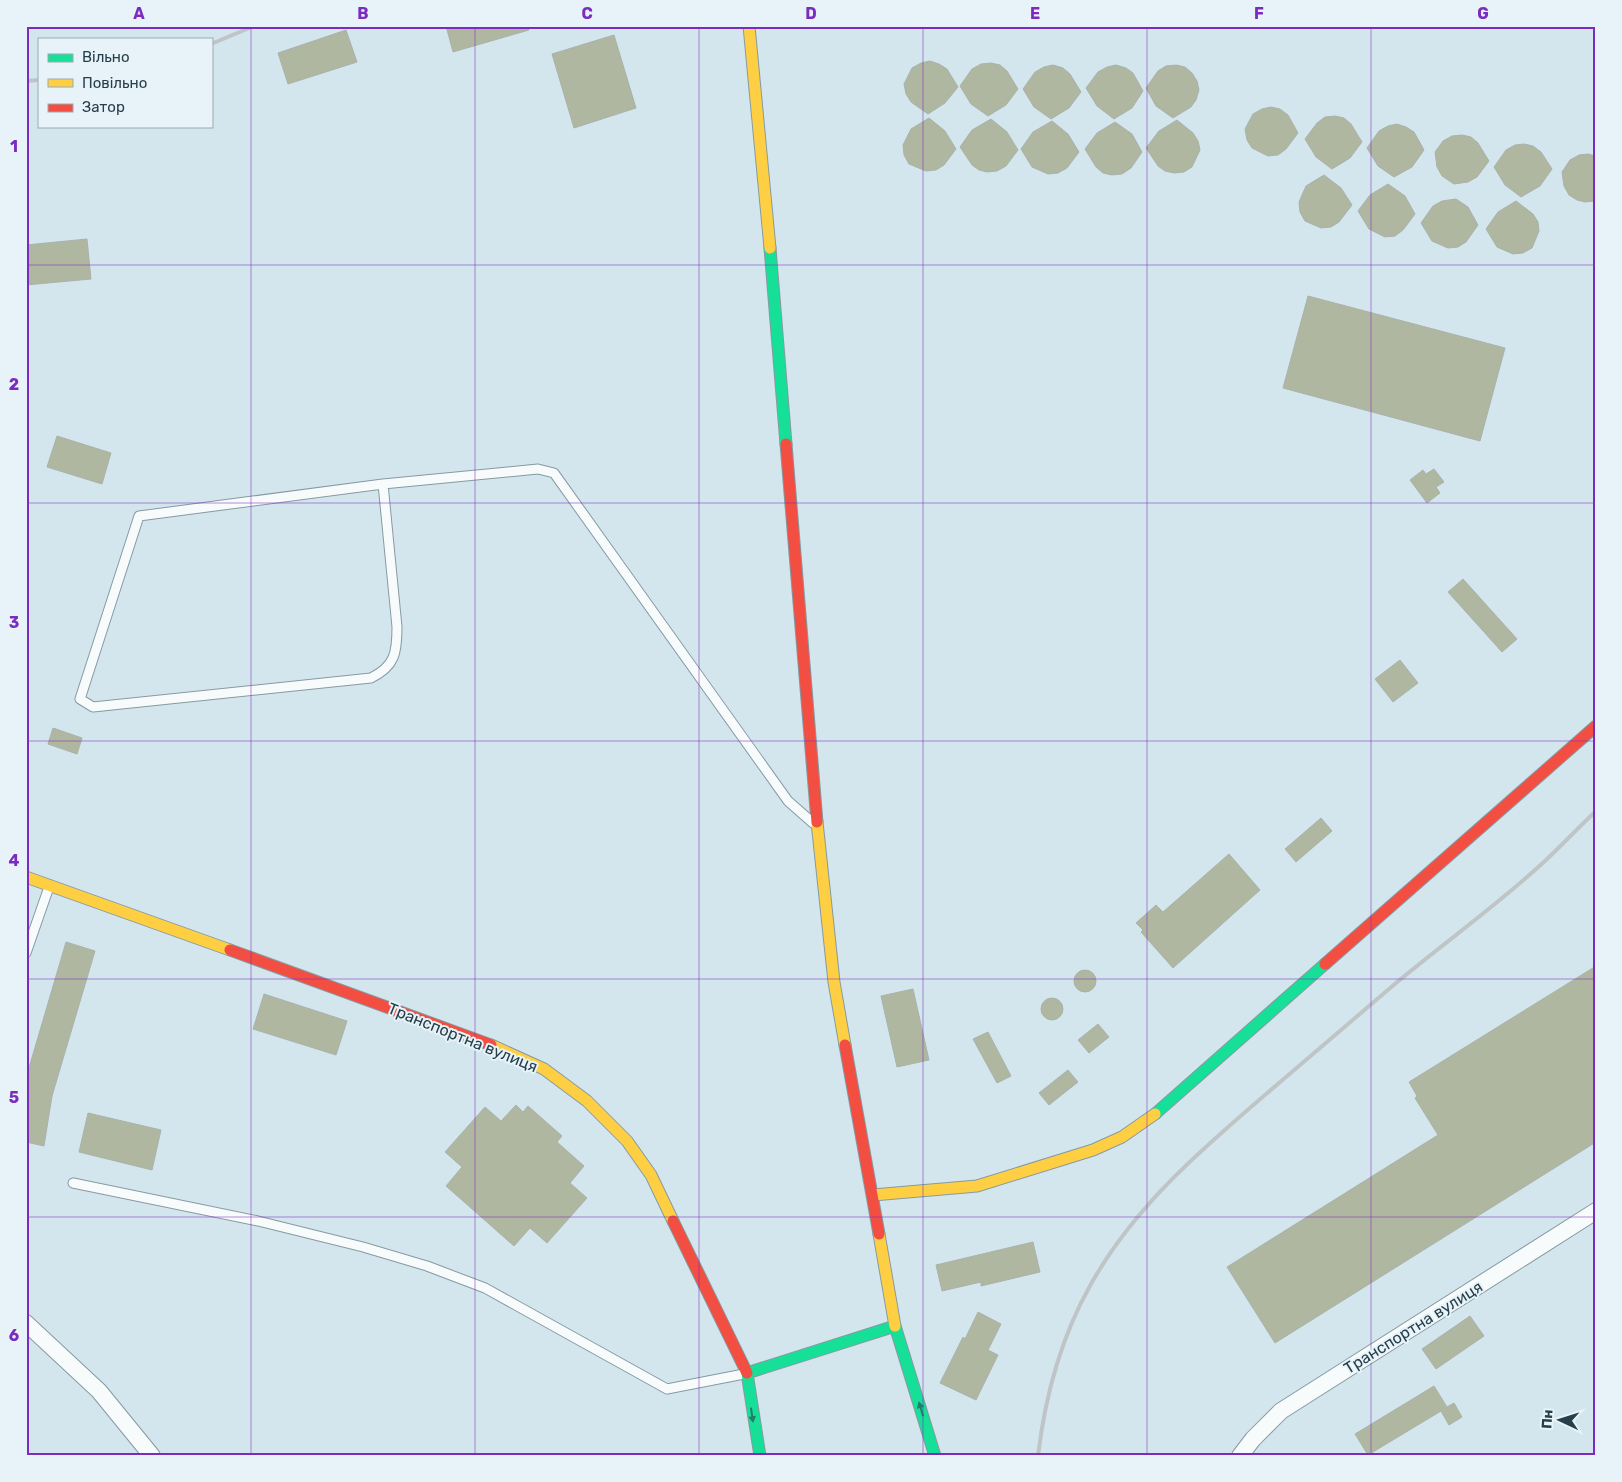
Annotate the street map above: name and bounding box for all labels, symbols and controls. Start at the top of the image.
text: A [133,4,145,23]
text: B [357,4,369,23]
text: C [581,4,593,23]
text: D [805,4,817,23]
text: E [1030,4,1040,23]
text: F [1254,4,1264,23]
text: G [1477,4,1489,23]
legend [38,38,212,128]
text: Вільно [82,48,130,66]
text: Повільно [82,74,147,92]
text: Затор [82,98,125,116]
text: 1 [10,137,18,156]
text: 2 [9,375,19,394]
text: 3 [9,613,19,632]
text: 4 [9,851,20,870]
street label: Транспортна вулиця [385,999,541,1076]
text: 5 [9,1088,19,1107]
street label: Транспортна вулиця [1340,1277,1486,1378]
text: 6 [9,1326,19,1345]
north arrow [1534,1394,1584,1444]
one-way arrow [916,1401,924,1416]
one-way arrow [749,1407,757,1423]
text: Пн [1538,1409,1557,1429]

